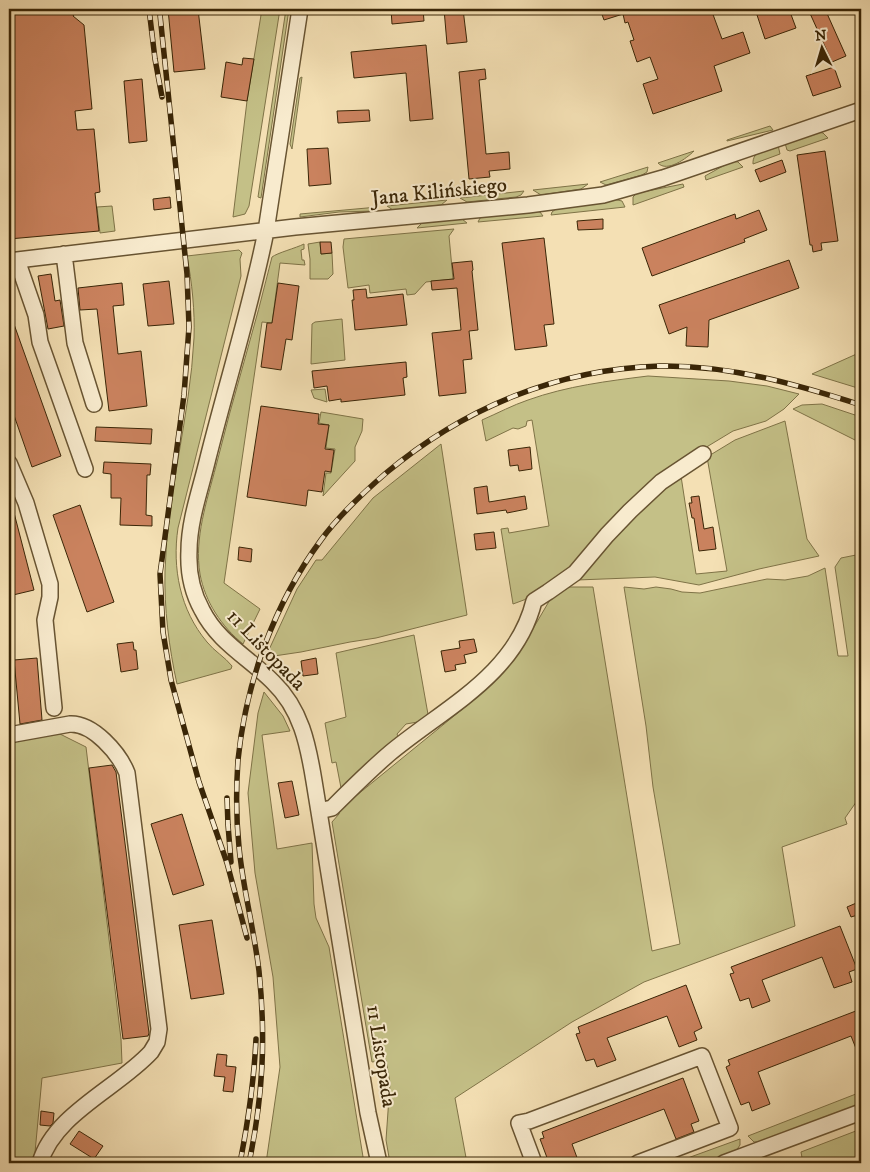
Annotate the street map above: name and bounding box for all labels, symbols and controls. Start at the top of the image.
north arrow [798,22,848,72]
text: N [814,27,828,46]
street label: Jana Kilińskiego [368,172,508,212]
street label: 11 Listopada [221,604,311,696]
street label: 11 Listopada [360,1003,402,1109]

